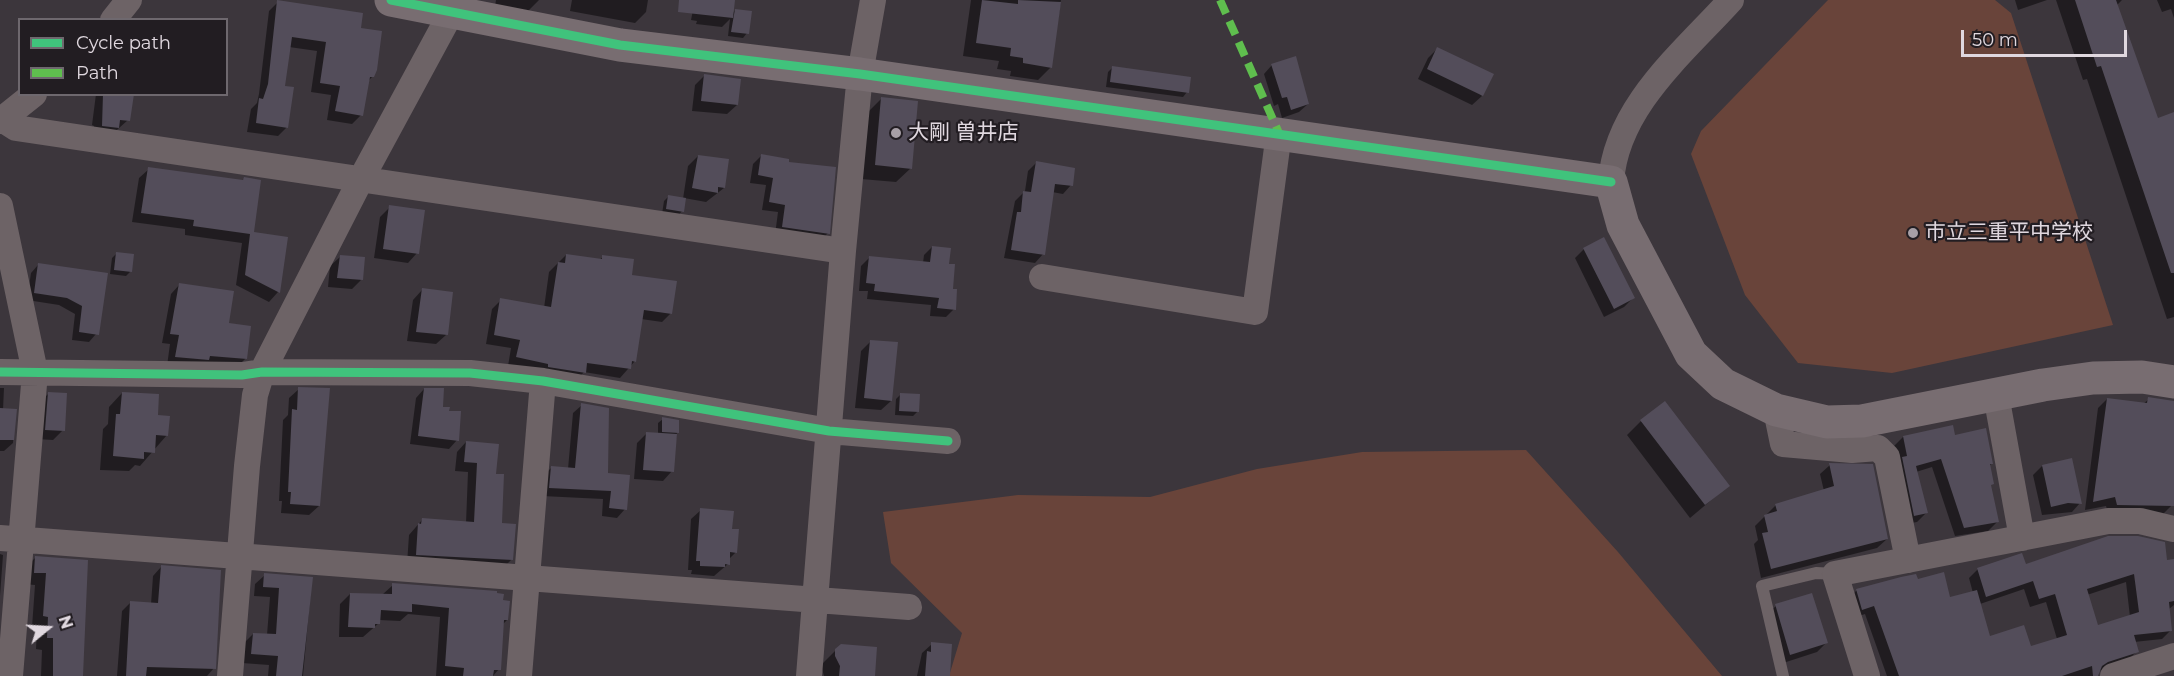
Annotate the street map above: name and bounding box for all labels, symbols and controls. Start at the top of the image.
legend [18,18,228,96]
scale bar [1964,18,2130,56]
text: 50 m [1972,29,2018,51]
text: Cycle path [76,32,171,54]
text: Path [76,62,119,84]
place label: 大剛 曽井店 [908,120,1019,146]
marker: 大剛 曽井店 [889,126,903,140]
place label: 市立三重平中学校 [1925,220,2093,246]
marker: 市立三重平中学校 [1906,226,1920,240]
north arrow [18,598,78,658]
text: N [55,613,77,631]

